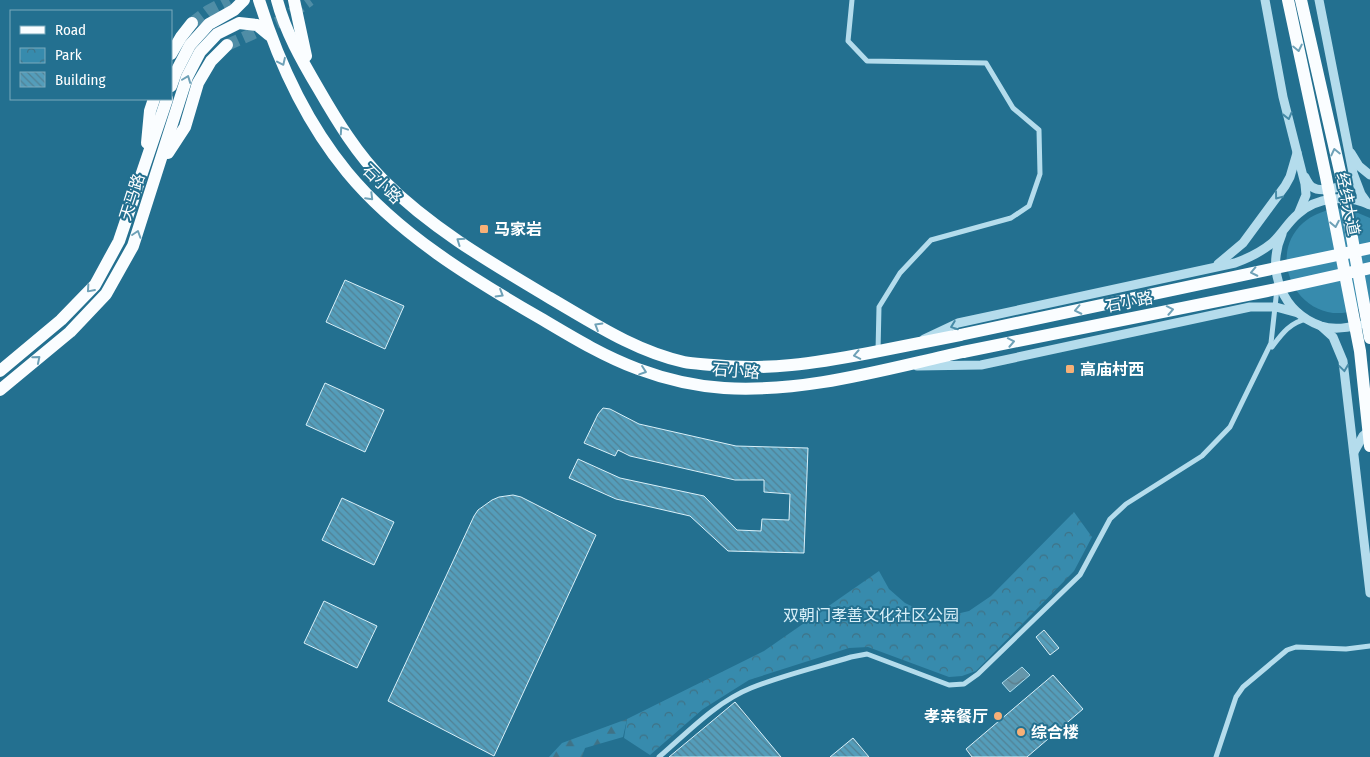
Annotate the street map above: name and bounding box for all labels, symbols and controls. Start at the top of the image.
legend [10,10,172,100]
text: Road [55,21,86,39]
one-way arrow [1292,43,1303,52]
text: Park [55,46,82,64]
one-way arrow [276,57,286,66]
text: Building [55,71,106,89]
one-way arrow [181,75,191,84]
one-way arrow [1282,112,1293,121]
one-way arrow [340,126,349,135]
one-way arrow [1330,148,1341,157]
street label: 石小路 [358,160,406,208]
street label: 天马路 [116,171,148,223]
street label: 经纬大道 [1333,171,1363,237]
one-way arrow [1275,190,1283,199]
one-way arrow [365,191,374,200]
one-way arrow [1329,219,1340,228]
place label: 马家岩 [494,220,542,239]
marker: 马家岩 [478,223,490,235]
one-way arrow [132,230,142,238]
one-way arrow [456,238,466,247]
one-way arrow [1249,266,1258,276]
one-way arrow [87,283,96,292]
one-way arrow [495,288,504,298]
street label: 石小路 [1104,288,1154,316]
one-way arrow [1073,304,1082,314]
one-way arrow [1166,306,1175,316]
one-way arrow [950,320,958,330]
one-way arrow [594,323,603,333]
one-way arrow [1007,337,1015,348]
one-way arrow [852,349,861,360]
one-way arrow [32,355,41,364]
street label: 石小路 [711,360,761,382]
place label: 高庙村西 [1080,360,1144,379]
marker: 高庙村西 [1064,363,1076,375]
one-way arrow [638,365,647,375]
one-way arrow [1338,365,1349,373]
park label: 双朝门孝善文化社区公园 [783,606,959,625]
place label: 孝亲餐厅 [924,707,988,726]
marker: 孝亲餐厅 [992,710,1004,722]
place label: 综合楼 [1031,723,1079,742]
marker: 综合楼 [1015,726,1027,738]

